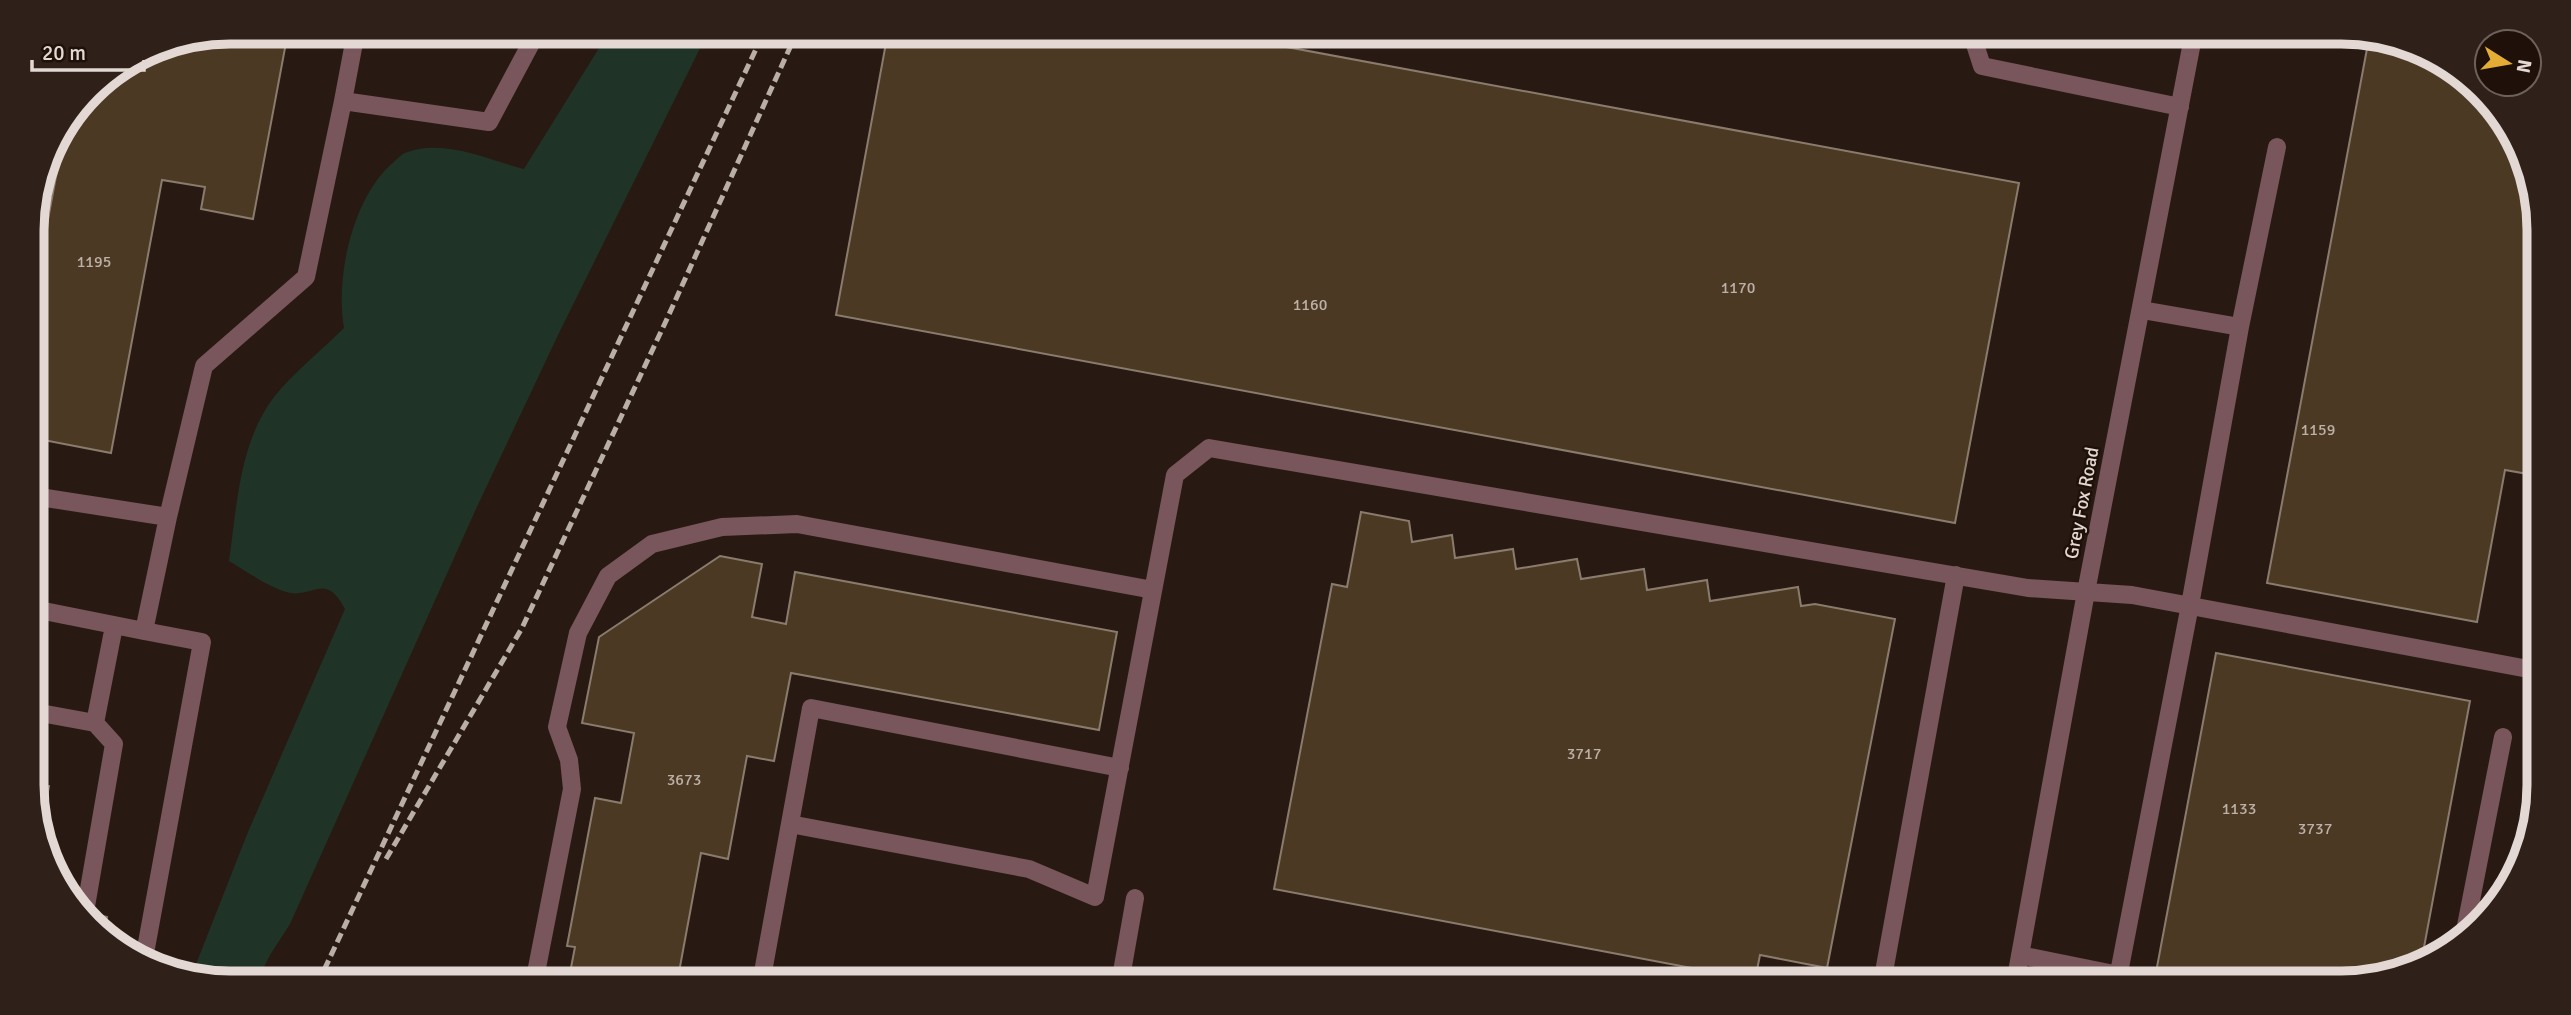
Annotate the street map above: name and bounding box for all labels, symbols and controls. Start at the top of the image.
scale bar [32,28,144,72]
north arrow [2473,28,2543,98]
text: 20 m [42,40,86,66]
text: N [2511,57,2537,75]
house number: 1195 [77,252,111,272]
house number: 1170 [1721,278,1755,298]
house number: 1160 [1293,295,1327,315]
house number: 1159 [2301,420,2335,440]
street label: Grey Fox Road [2059,445,2105,561]
house number: 3717 [1567,744,1601,764]
house number: 3673 [667,770,701,790]
house number: 1133 [2222,799,2256,819]
house number: 3737 [2298,819,2332,839]

